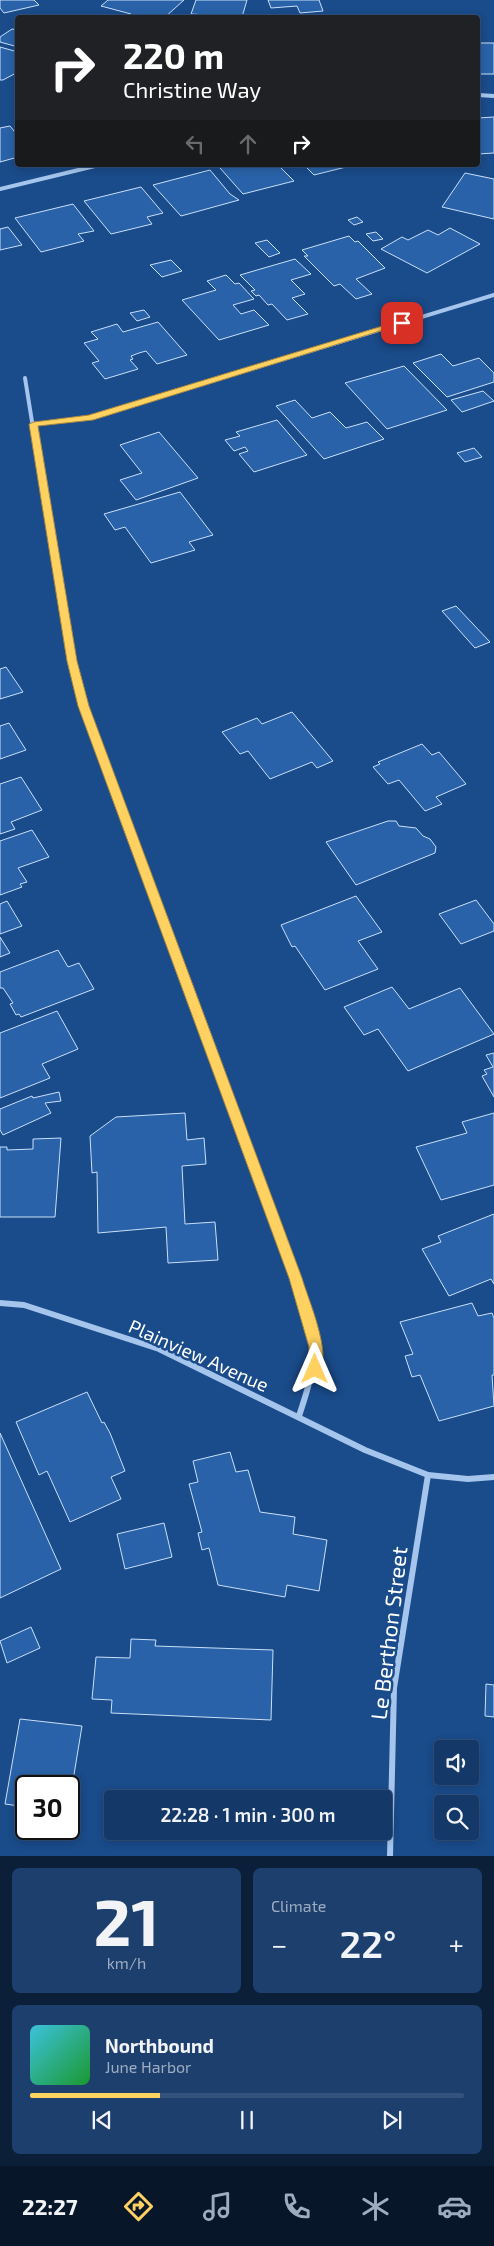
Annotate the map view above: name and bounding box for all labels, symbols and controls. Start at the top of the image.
text: 220 m [123,34,224,76]
icon: right [40,35,105,100]
text: Christine Way [123,76,261,102]
icon: left [181,130,209,158]
icon: ahead [234,130,262,158]
icon: right [287,130,315,158]
pin [381,302,423,344]
icon: arrive [388,309,416,337]
street label: Plainview Avenue [125,1314,273,1396]
position arrow [288,1342,340,1394]
street label: Le Berthon Street [364,1545,412,1721]
map controls [434,1740,479,1840]
button: sound [434,1740,479,1785]
speed limit sign: 30 [15,1775,80,1840]
button: search [434,1795,479,1840]
text: 22:28 · 1 min · 300 m [160,1803,336,1826]
text: 21 [94,1881,159,1959]
text: Climate [271,1896,326,1915]
text: 22° [340,1920,396,1966]
text: − [271,1927,287,1961]
text: + [449,1927,464,1961]
text: km/h [107,1953,146,1972]
text: Northbound [105,2034,214,2057]
text: June Harbor [105,2057,192,2076]
icon: previous [88,2106,116,2134]
icon: pause [233,2106,261,2134]
icon: next [378,2106,406,2134]
icon: directions [121,2189,156,2224]
icon: music [200,2189,235,2224]
icon: phone [279,2189,314,2224]
icon: climate [358,2189,393,2224]
icon: car [437,2189,472,2224]
text: 22:27 [22,2193,78,2219]

